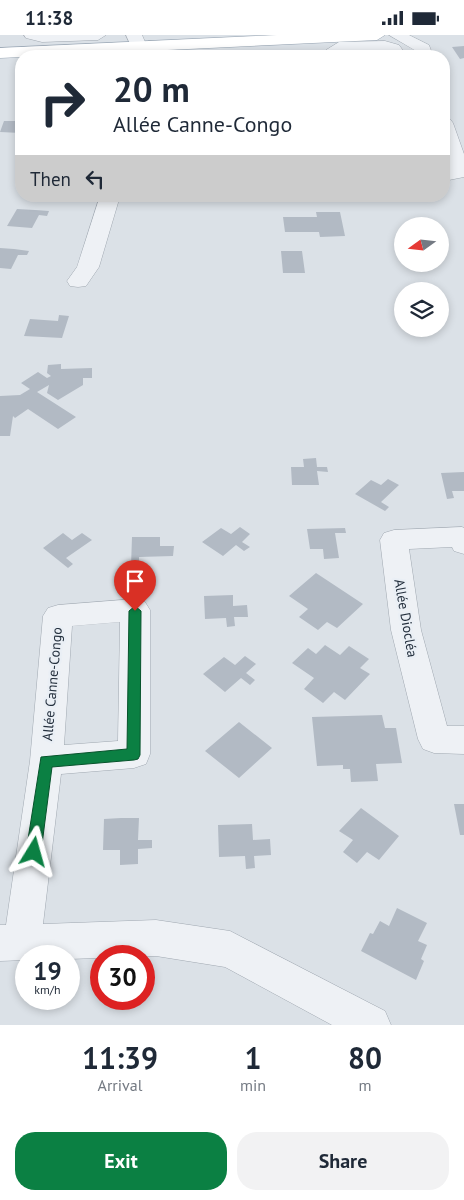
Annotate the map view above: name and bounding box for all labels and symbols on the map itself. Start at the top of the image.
north arrow [394,217,449,273]
pin [114,560,156,611]
street label: Allée Diocléa [390,578,422,659]
street label: Allée Canne-Congo [38,626,66,742]
position arrow [7,825,59,877]
speed limit sign: 30 [90,945,155,1010]

